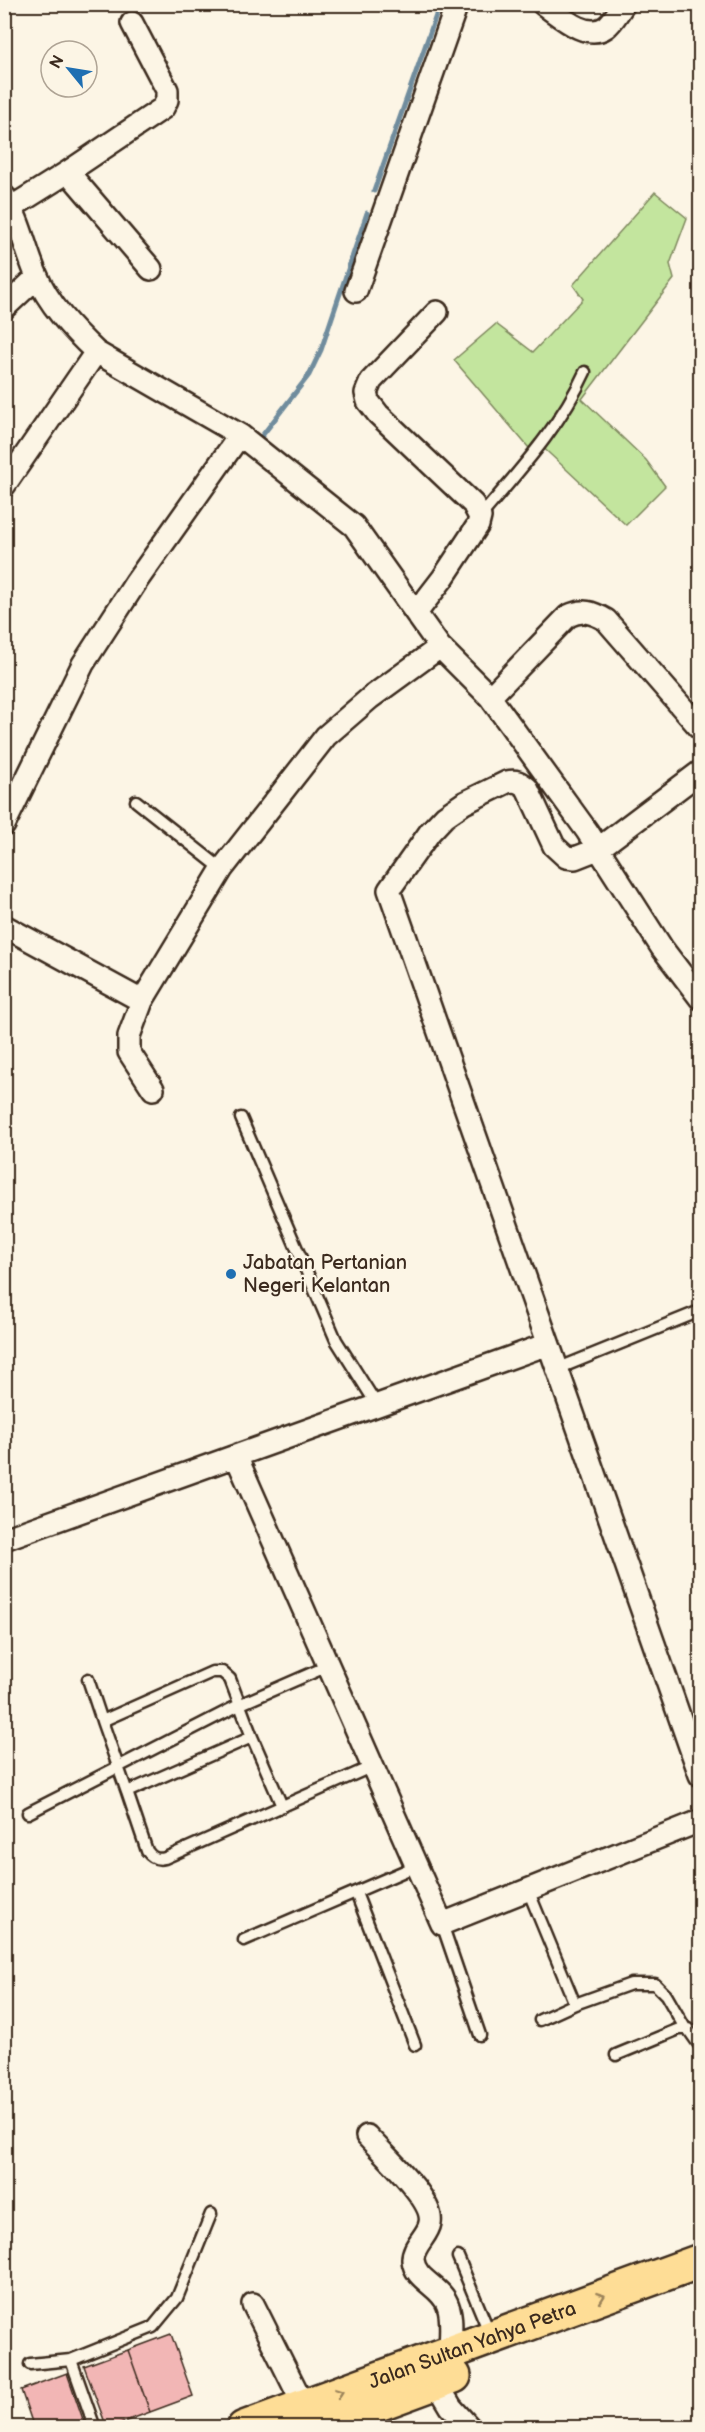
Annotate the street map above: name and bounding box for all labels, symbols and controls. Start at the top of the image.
north arrow [39,39,99,99]
text: N [46,52,69,72]
place label: Jabatan Pertanian Negeri Kelantan [243,1251,407,1298]
marker: Jabatan Pertanian Negeri Kelantan [224,1267,238,1281]
one-way arrow [595,2292,606,2305]
street label: Jalan Sultan Yahya Petra [366,2296,579,2394]
one-way arrow [333,2388,344,2400]

